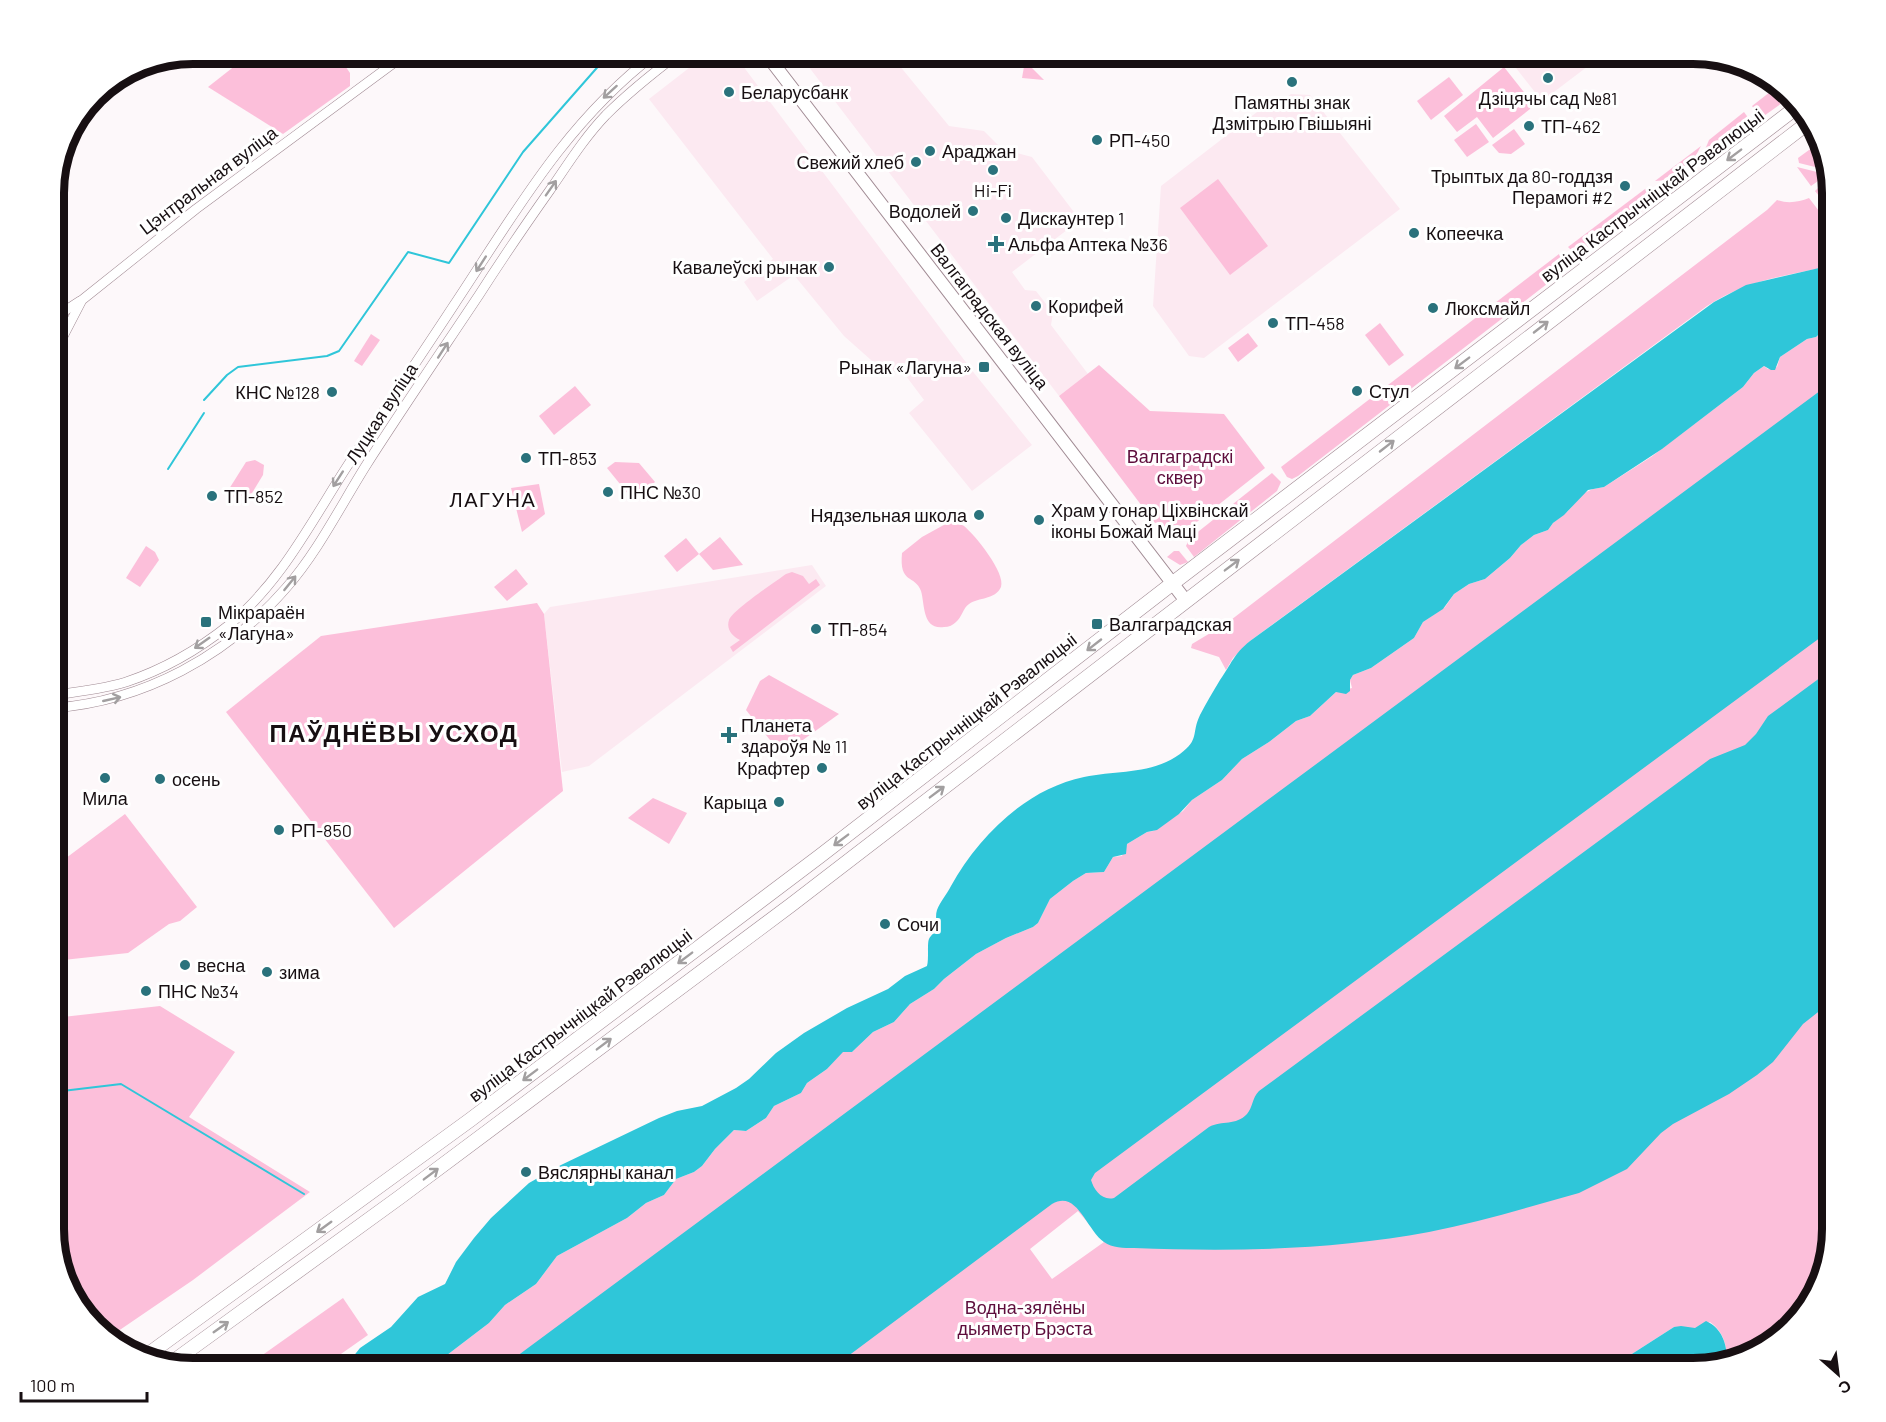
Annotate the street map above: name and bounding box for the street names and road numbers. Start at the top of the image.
street label: вуліца Кастрычніцкай Рэвалюцыі [1536,104,1768,286]
street label: Цэнтральная вуліца [135,121,282,239]
street label: Валгаградская вуліца [926,239,1054,394]
street label: Луцкая вуліца [340,358,422,467]
street label: вуліца Кастрычніцкай Рэвалюцыі [851,628,1081,814]
street label: вуліца Кастрычніцкай Рэвалюцыі [464,924,696,1106]

